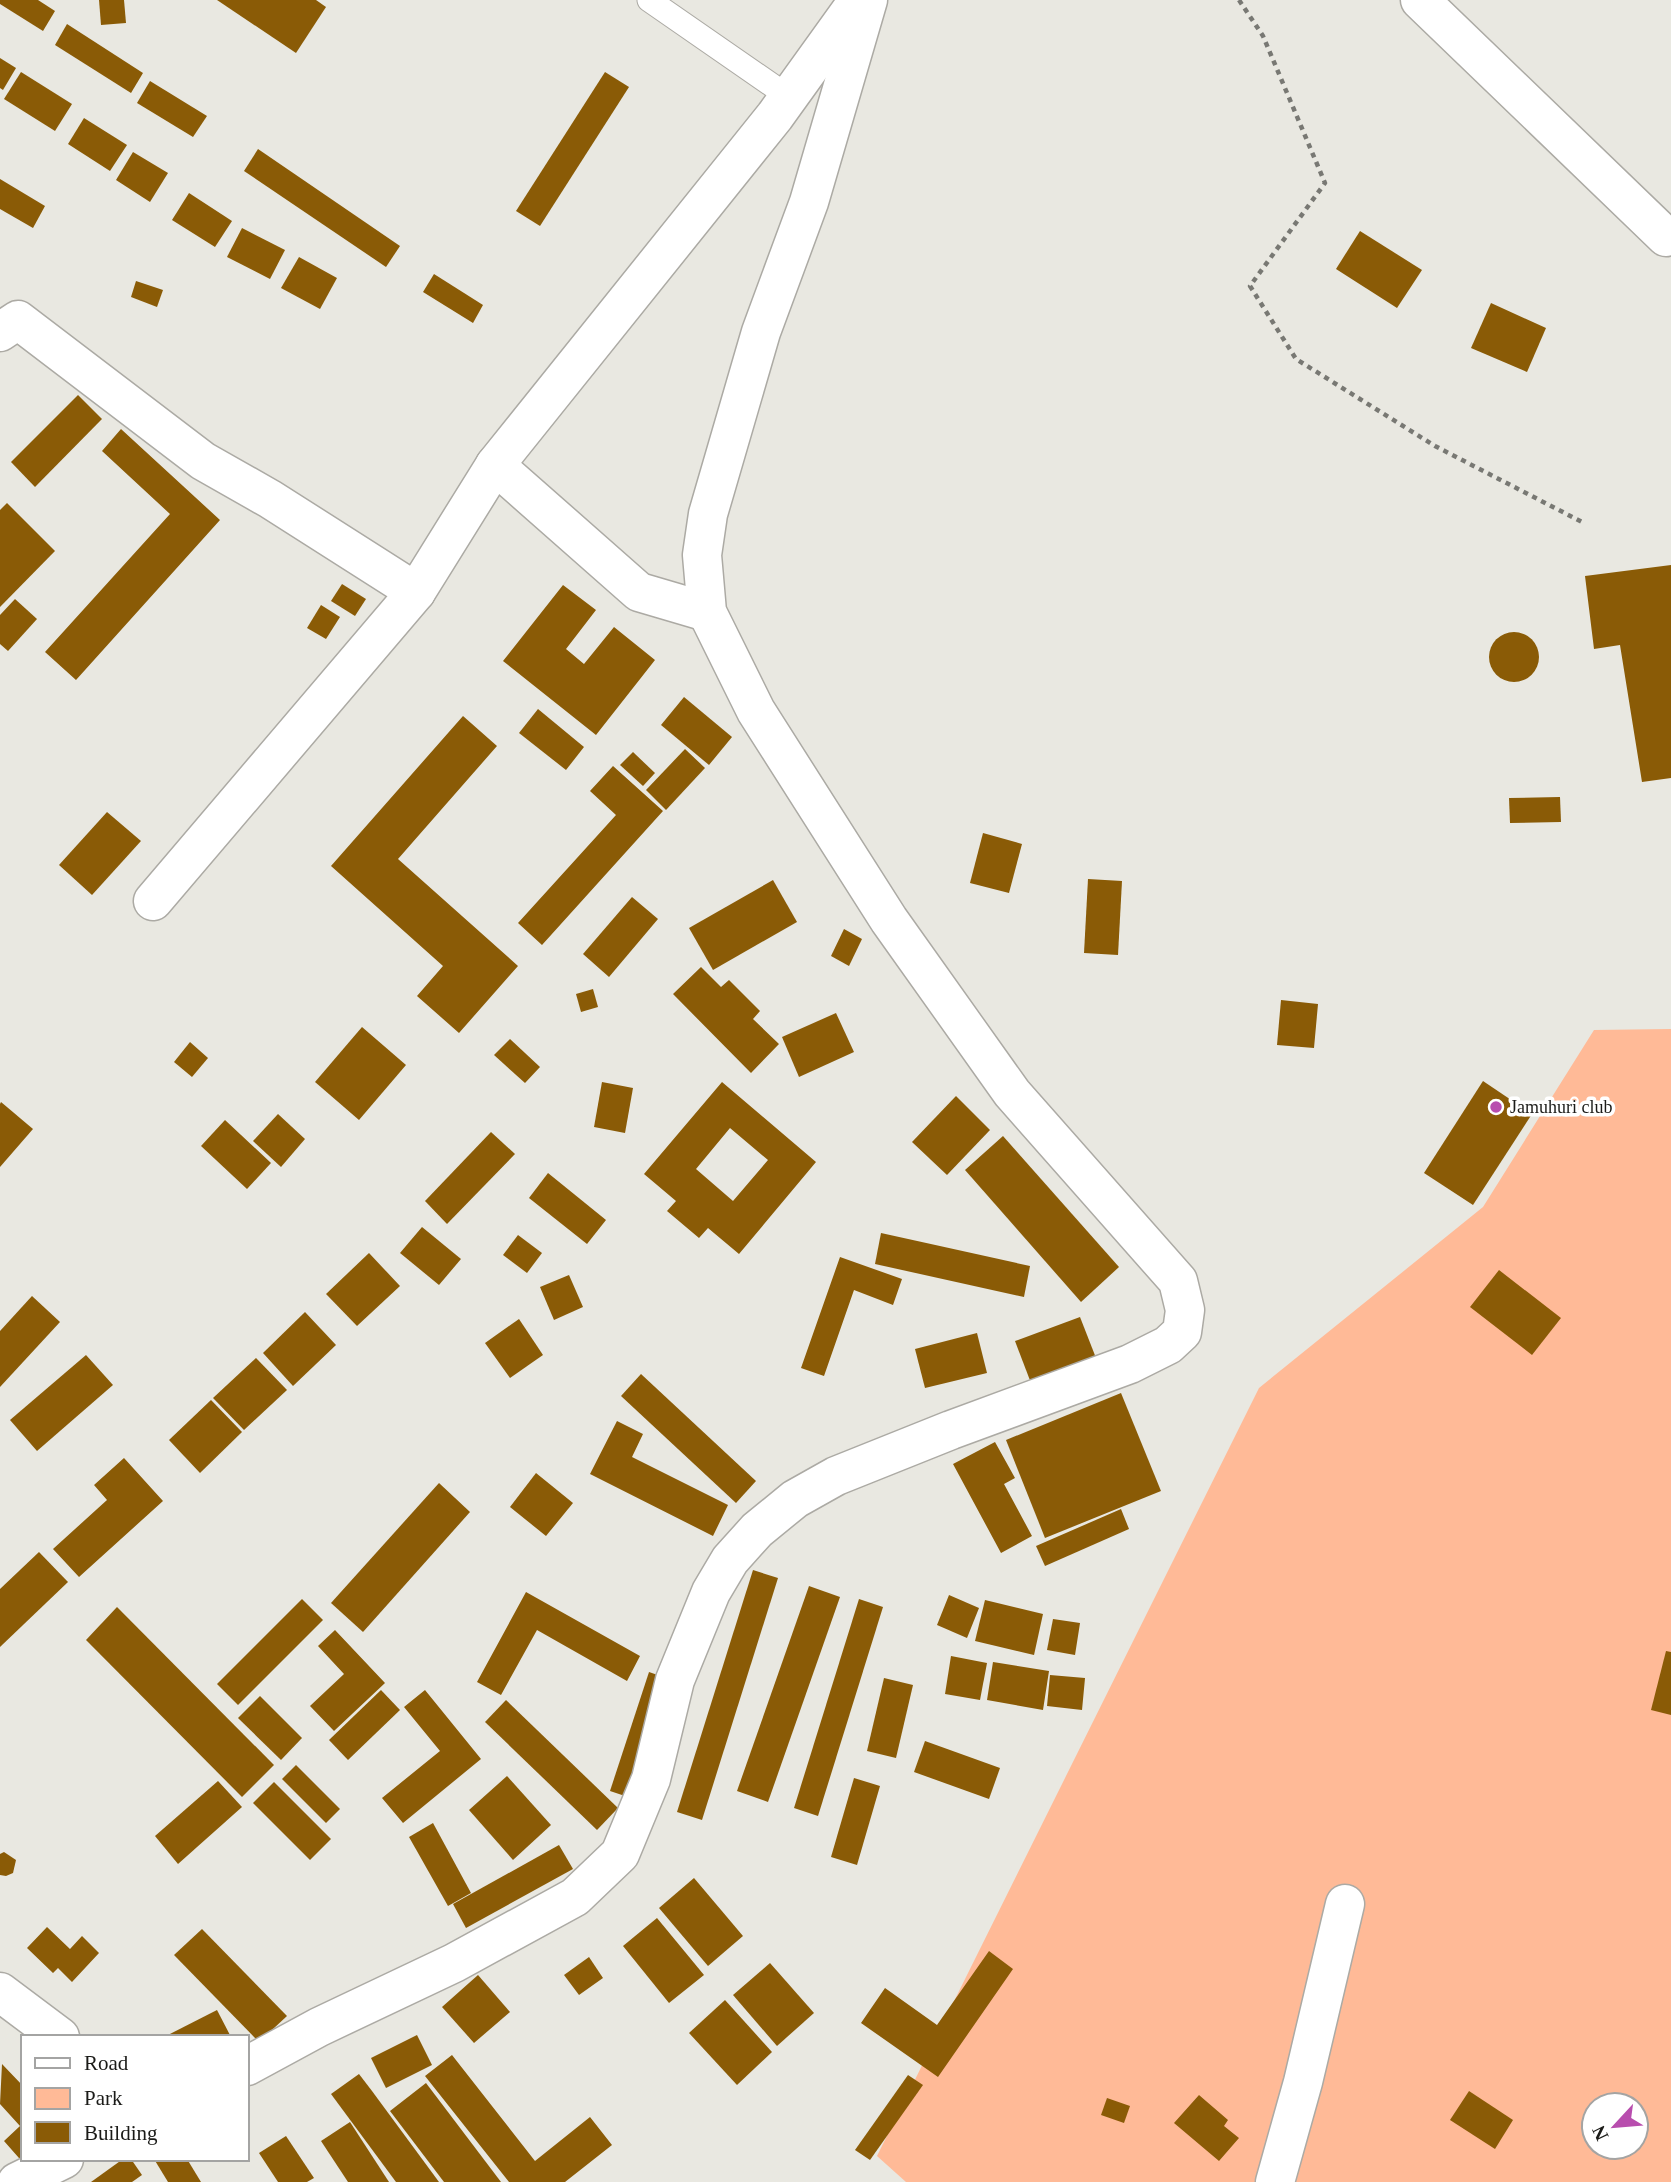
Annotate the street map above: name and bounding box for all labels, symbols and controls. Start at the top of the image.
place label: Jamuhuri club [1510,1097,1612,1117]
marker: Jamuhuri club [1488,1099,1504,1115]
legend [21,2035,248,2161]
text: Road [84,2051,129,2075]
text: Park [84,2086,123,2110]
north arrow [1580,2091,1650,2161]
text: Building [84,2121,158,2145]
text: N [1588,2122,1613,2144]

